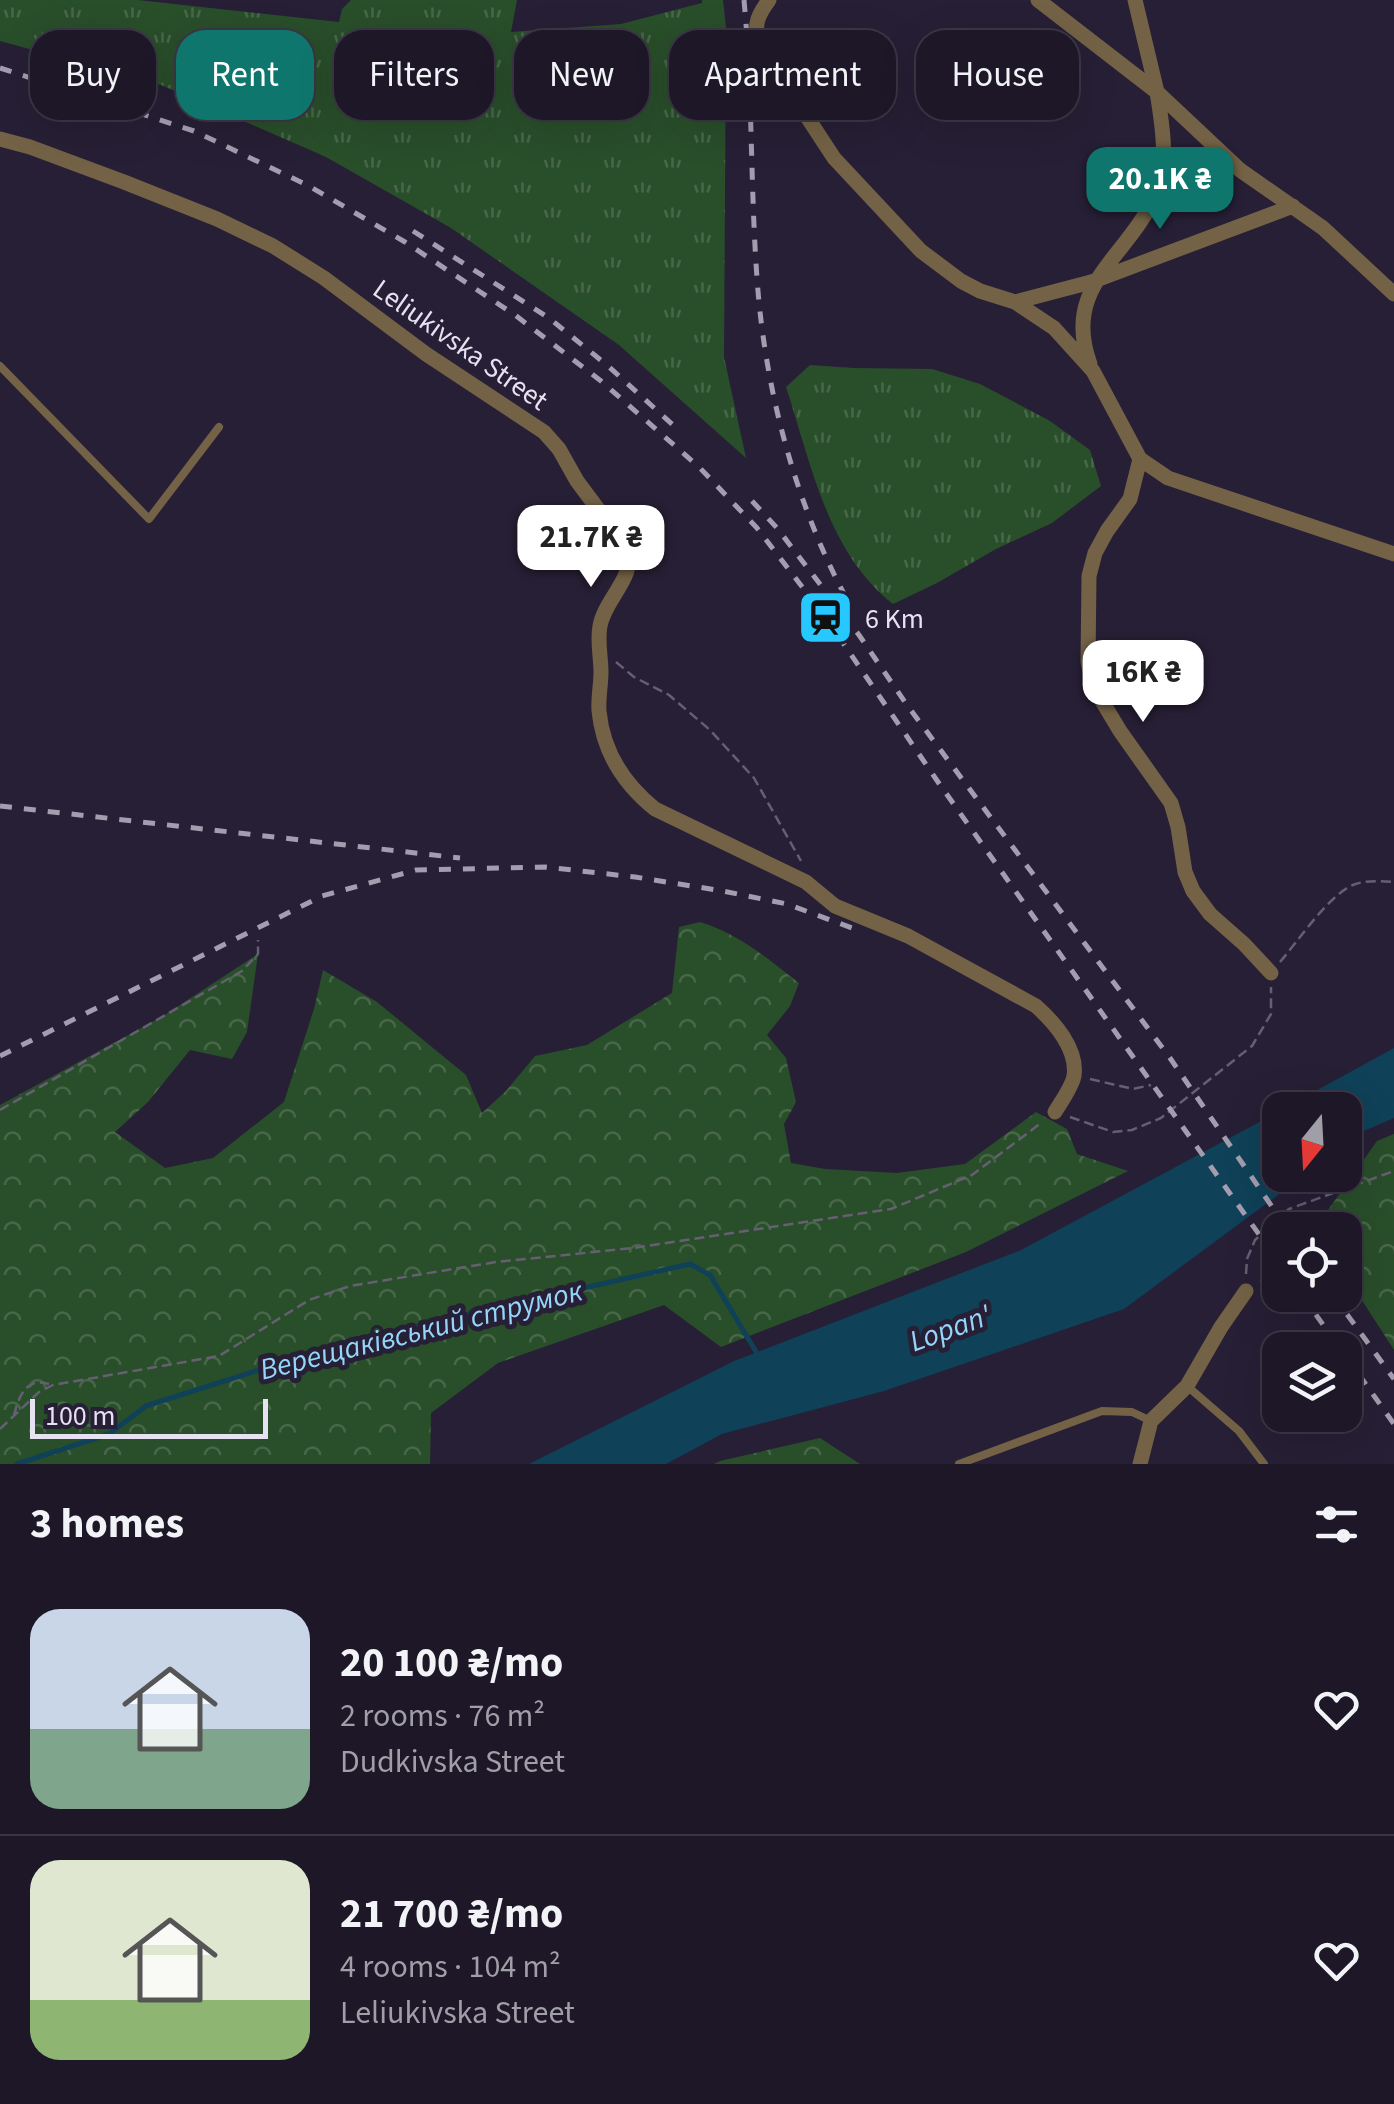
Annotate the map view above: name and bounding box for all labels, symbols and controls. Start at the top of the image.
chip: Buy [30,30,156,120]
chip: Rent [176,30,314,120]
chip: Filters [334,30,494,120]
chip: New [514,30,649,120]
chip: Apartment [669,30,896,120]
chip: House [916,30,1079,120]
pin: 20.1K ₴ [1068,147,1252,232]
text: 20.1K ₴ [1108,156,1212,202]
street label: Leliukivska Street [365,270,556,420]
pin: 21.7K ₴ [499,505,683,590]
text: 21.7K ₴ [539,514,643,560]
station icon: 6 Km [796,588,856,648]
place label: 6 Km [865,599,924,639]
pin: 16K ₴ [1073,640,1213,725]
text: 16K ₴ [1105,649,1181,695]
north arrow [1262,1092,1362,1192]
map controls [1262,1092,1362,1432]
button: locate [1262,1212,1362,1312]
water label: Верещаківський струмок [255,1269,588,1391]
water label: Lopan' [903,1294,998,1363]
button: layers [1262,1332,1362,1432]
scale bar [30,1394,268,1438]
text: 100 m [45,1396,116,1436]
text: 3 homes [30,1494,184,1554]
icon: filters [1309,1497,1364,1552]
text: 20 100 ₴/mo [340,1633,563,1693]
icon: home [110,1649,230,1769]
icon: heart [1309,1682,1364,1737]
text: 2 rooms · 76 m² [340,1693,545,1739]
text: Dudkivska Street [340,1739,565,1785]
text: 21 700 ₴/mo [340,1884,563,1944]
icon: home [110,1900,230,2020]
icon: heart [1309,1933,1364,1988]
text: 4 rooms · 104 m² [340,1944,561,1990]
text: Leliukivska Street [340,1990,575,2036]

